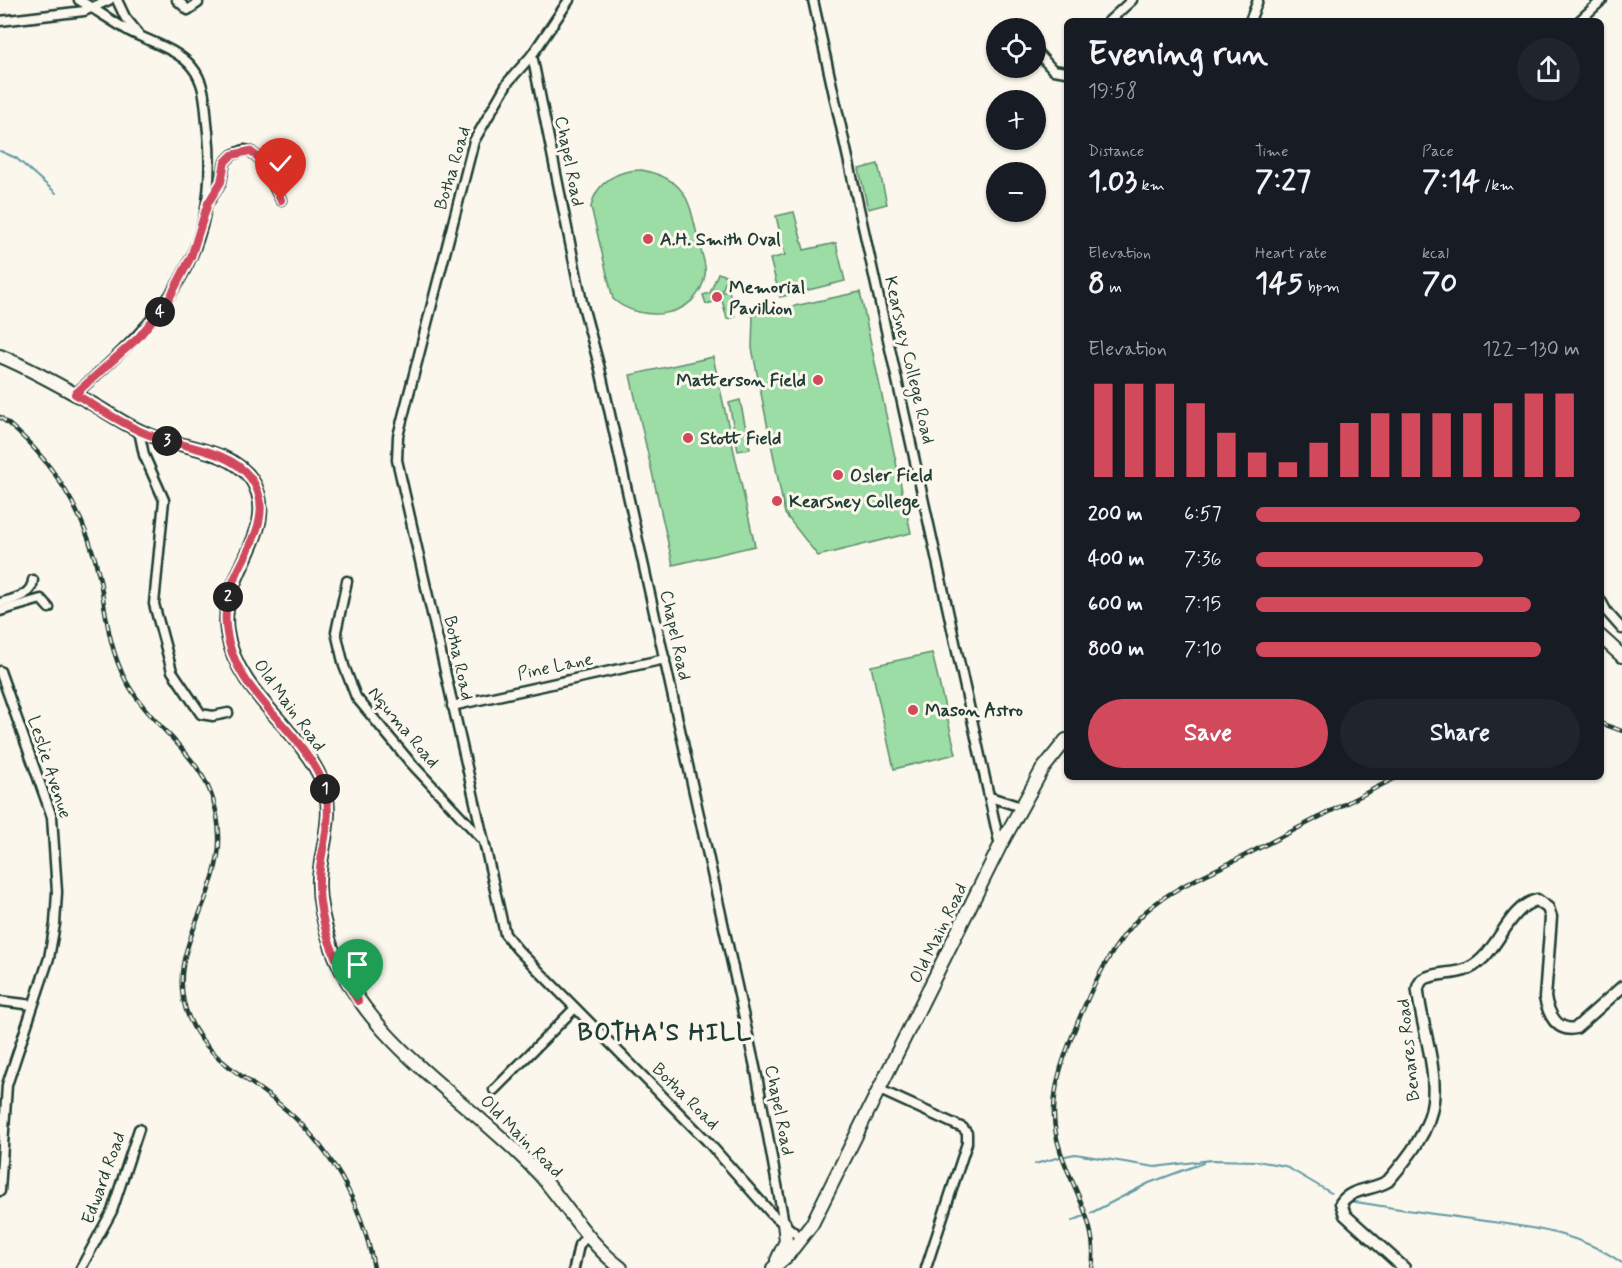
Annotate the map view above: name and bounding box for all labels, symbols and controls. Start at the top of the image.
map controls [986,18,1046,222]
button: locate [986,18,1046,78]
text: Evening run [1088,33,1268,77]
button: share [1517,38,1580,101]
text: 19:58 [1088,78,1137,105]
button: + [986,90,1046,150]
street label: Chapel Road [548,114,590,208]
street label: Botha Road [429,124,477,213]
pin [255,138,306,200]
text: Distance [1088,141,1144,162]
text: Time [1255,141,1289,162]
text: Pace [1422,141,1454,162]
icon: check [264,147,297,180]
button: − [986,162,1046,222]
text: 1.03 [1088,162,1137,201]
text: 7:27 [1255,162,1311,201]
text: 7:14 [1422,162,1480,201]
text: km [1137,175,1165,196]
text: /km [1480,175,1514,196]
place label: A.H. Smith Oval [660,228,781,252]
marker: A.H. Smith Oval [641,232,655,246]
text: Elevation [1088,243,1151,264]
text: Heart rate [1255,243,1327,264]
text: kcal [1422,243,1449,264]
text: 8 [1088,264,1105,303]
text: 145 [1255,264,1303,303]
text: 70 [1422,264,1457,303]
street label: Kearsney College Road [877,274,940,447]
place label: Memorial Pavillion [729,276,805,321]
text: m [1105,277,1122,298]
text: bpm [1303,277,1340,298]
marker: Memorial Pavillion [710,290,724,304]
pin: 4 [145,297,175,327]
text: 4 [155,301,165,322]
text: Elevation [1088,336,1167,363]
text: 122–130 m [1482,336,1580,363]
place label: Matterson Field [676,369,806,393]
marker: Matterson Field [811,373,825,387]
pin: 3 [152,426,182,456]
place label: Stott Field [700,427,781,451]
text: 3 [163,430,171,451]
marker: Stott Field [681,431,695,445]
place label: Osler Field [850,464,933,488]
marker: Osler Field [831,468,845,482]
place label: Kearsney College [789,490,920,516]
marker: Kearsney College [770,494,784,508]
text: 200 m [1088,501,1143,528]
text: 6:57 [1184,501,1222,528]
text: 400 m [1088,546,1144,573]
text: 7:36 [1184,546,1222,573]
pin: 2 [213,582,243,612]
text: 2 [224,586,232,607]
street label: Chapel Road [654,588,696,683]
text: 600 m [1088,591,1143,618]
text: 7:15 [1184,591,1221,618]
street label: Botha Road [437,614,479,703]
text: 800 m [1088,636,1144,663]
text: 7:10 [1184,636,1222,663]
street label: Pine Lane [515,647,595,687]
street label: Old Main Road [248,655,331,757]
street label: Nquma Road [362,682,444,773]
place label: Mason Astro [925,699,1024,723]
button: Save [1088,699,1328,768]
button: Share [1340,699,1580,768]
marker: Mason Astro [906,703,920,717]
street label: Leslie Avenue [21,713,77,822]
pin: 1 [310,774,340,804]
text: 1 [321,778,329,799]
street label: Old Main Road [904,879,974,988]
pin [332,939,383,1001]
icon: arrive [341,948,374,981]
street label: Benares Road [1392,997,1426,1102]
district label: BOTHA'S HILL [577,1018,753,1049]
street label: Botha Road [646,1058,724,1136]
street label: Chapel Road [758,1063,800,1157]
street label: Old Main Road [474,1090,568,1184]
street label: Edward Road [76,1129,132,1228]

